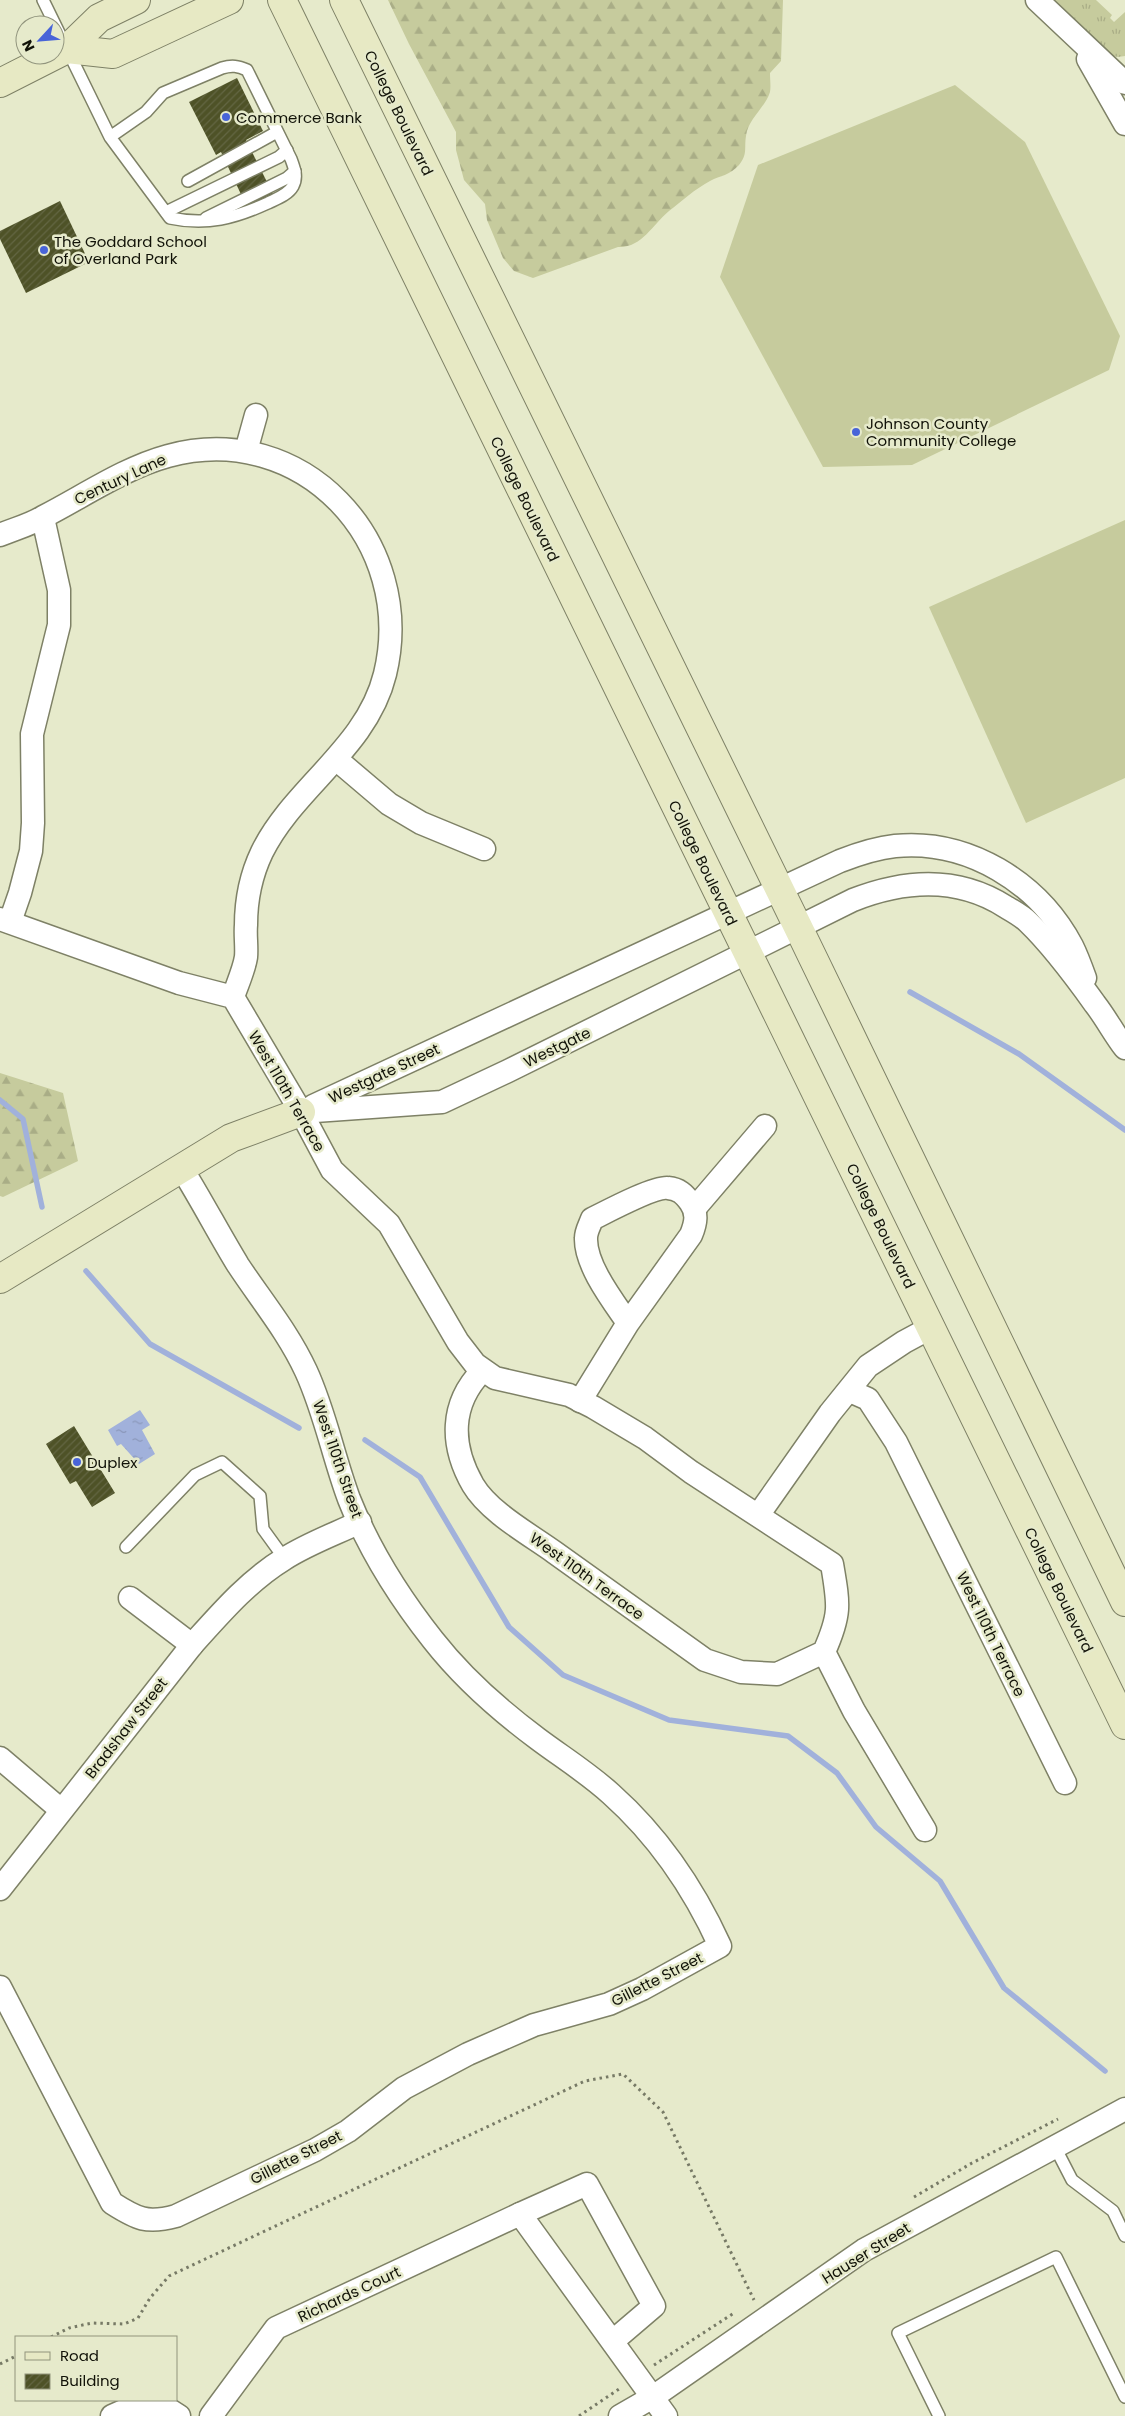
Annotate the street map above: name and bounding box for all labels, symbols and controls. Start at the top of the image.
north arrow [15,15,65,65]
text: N [17,37,40,55]
street label: College Boulevard [360,47,438,179]
place label: Commerce Bank [236,107,362,128]
marker: Commerce Bank [220,111,232,123]
place label: The Goddard School of Overland Park [54,231,207,269]
marker: The Goddard School of Overland Park [38,244,50,256]
place label: Johnson County Community College [866,413,1016,451]
marker: Johnson County Community College [850,426,862,438]
street label: College Boulevard [486,433,564,565]
street label: Century Lane [71,449,169,509]
street label: College Boulevard [664,797,742,929]
street label: Westgate [520,1022,594,1072]
street label: West 110th Terrace [244,1027,330,1155]
street label: Westgate Street [325,1038,443,1108]
street label: College Boulevard [842,1160,920,1292]
street label: West 110th Street [308,1397,368,1521]
place label: Duplex [87,1452,138,1473]
marker: Duplex [71,1456,83,1468]
street label: College Boulevard [1020,1524,1098,1656]
street label: West 110th Terrace [526,1527,648,1625]
street label: West 110th Terrace [952,1568,1030,1700]
street label: Bradshaw Street [80,1673,172,1783]
street label: Gillette Street [608,1947,706,2011]
street label: Gillette Street [247,2125,345,2189]
street label: Hauser Street [818,2217,914,2289]
street label: Richards Court [294,2261,404,2327]
legend [15,2336,178,2401]
text: Road [60,2345,99,2366]
text: Building [60,2370,120,2391]

